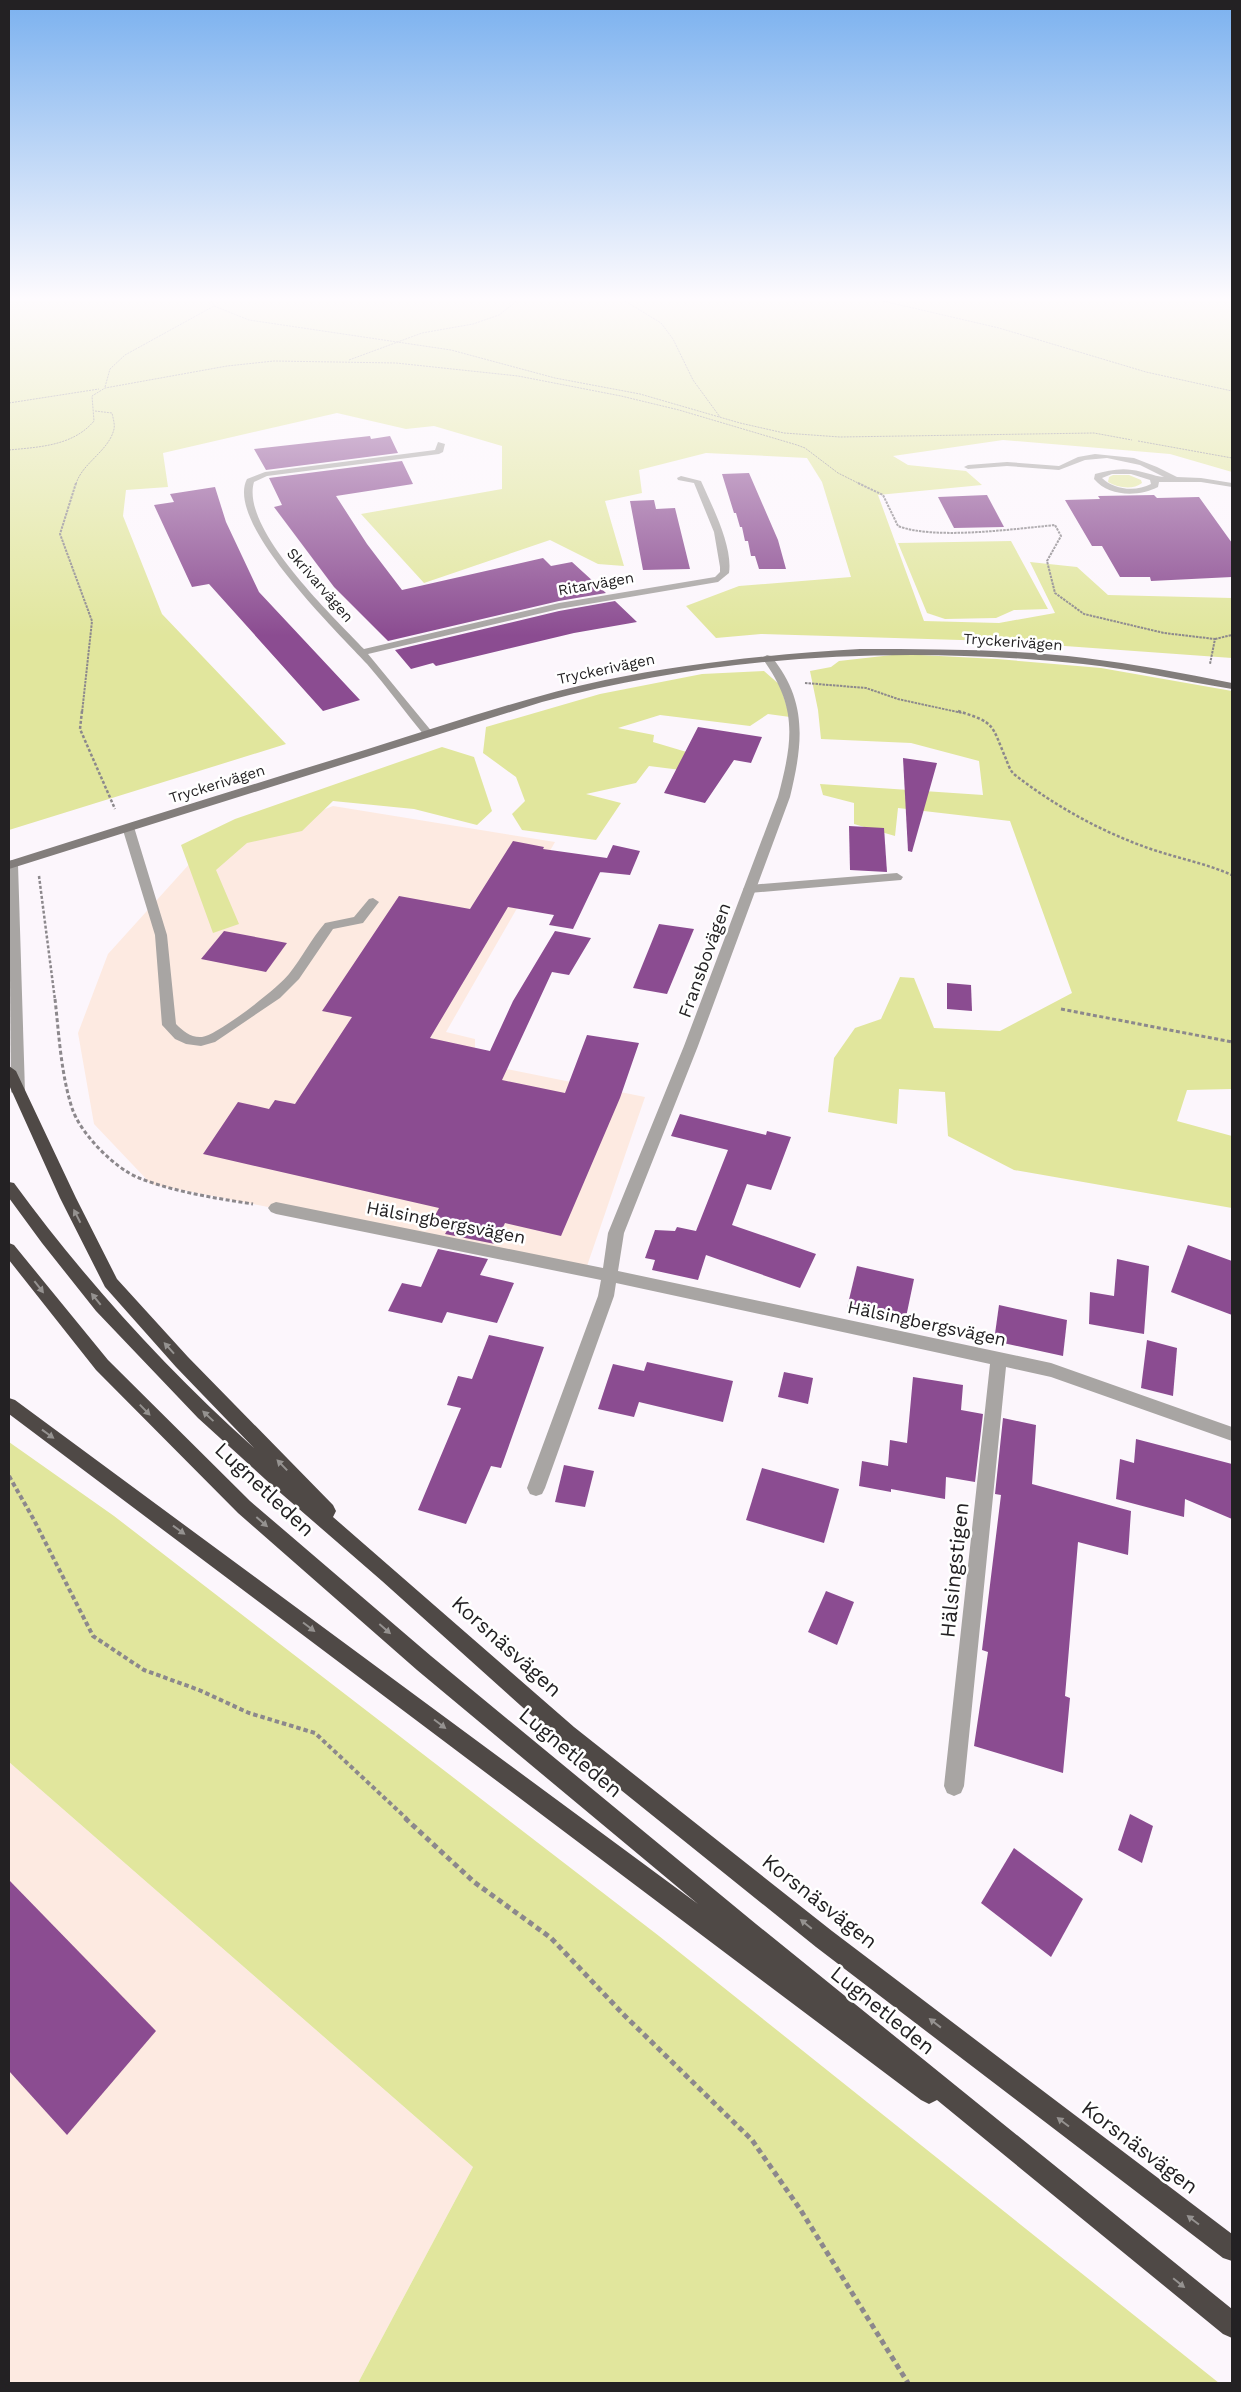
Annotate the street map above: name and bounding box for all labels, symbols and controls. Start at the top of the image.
street label: Skrivarvägen [283,544,357,626]
street label: Ritarvägen [557,568,635,600]
street label: Tryckerivägen [963,630,1063,654]
street label: Tryckerivägen [556,650,656,688]
street label: Tryckerivägen [167,761,267,807]
street label: Fransbovägen [673,900,735,1020]
street label: Hälsingbergsvägen [365,1196,527,1248]
one-way arrow [73,1209,81,1223]
one-way arrow [33,1280,44,1293]
one-way arrow [90,1292,101,1305]
street label: Hälsingbergsvägen [846,1296,1008,1350]
one-way arrow [163,1342,175,1354]
one-way arrow [139,1404,151,1416]
one-way arrow [202,1410,214,1422]
one-way arrow [41,1429,55,1439]
street label: Lugnetleden [210,1437,320,1541]
one-way arrow [276,1459,288,1471]
street label: Hälsingstigen [934,1501,974,1639]
one-way arrow [256,1517,269,1528]
one-way arrow [172,1525,186,1535]
street label: Korsnäsvägen [447,1590,567,1702]
one-way arrow [302,1622,316,1632]
one-way arrow [378,1623,390,1635]
street label: Lugnetleden [514,1702,628,1802]
one-way arrow [433,1719,446,1730]
street label: Korsnäsvägen [757,1848,883,1954]
one-way arrow [800,1919,813,1930]
street label: Lugnetleden [826,1960,940,2060]
one-way arrow [928,2018,941,2029]
street label: Korsnäsvägen [1077,2095,1203,2199]
one-way arrow [1057,2117,1070,2128]
one-way arrow [1186,2215,1200,2225]
one-way arrow [1173,2277,1186,2288]

